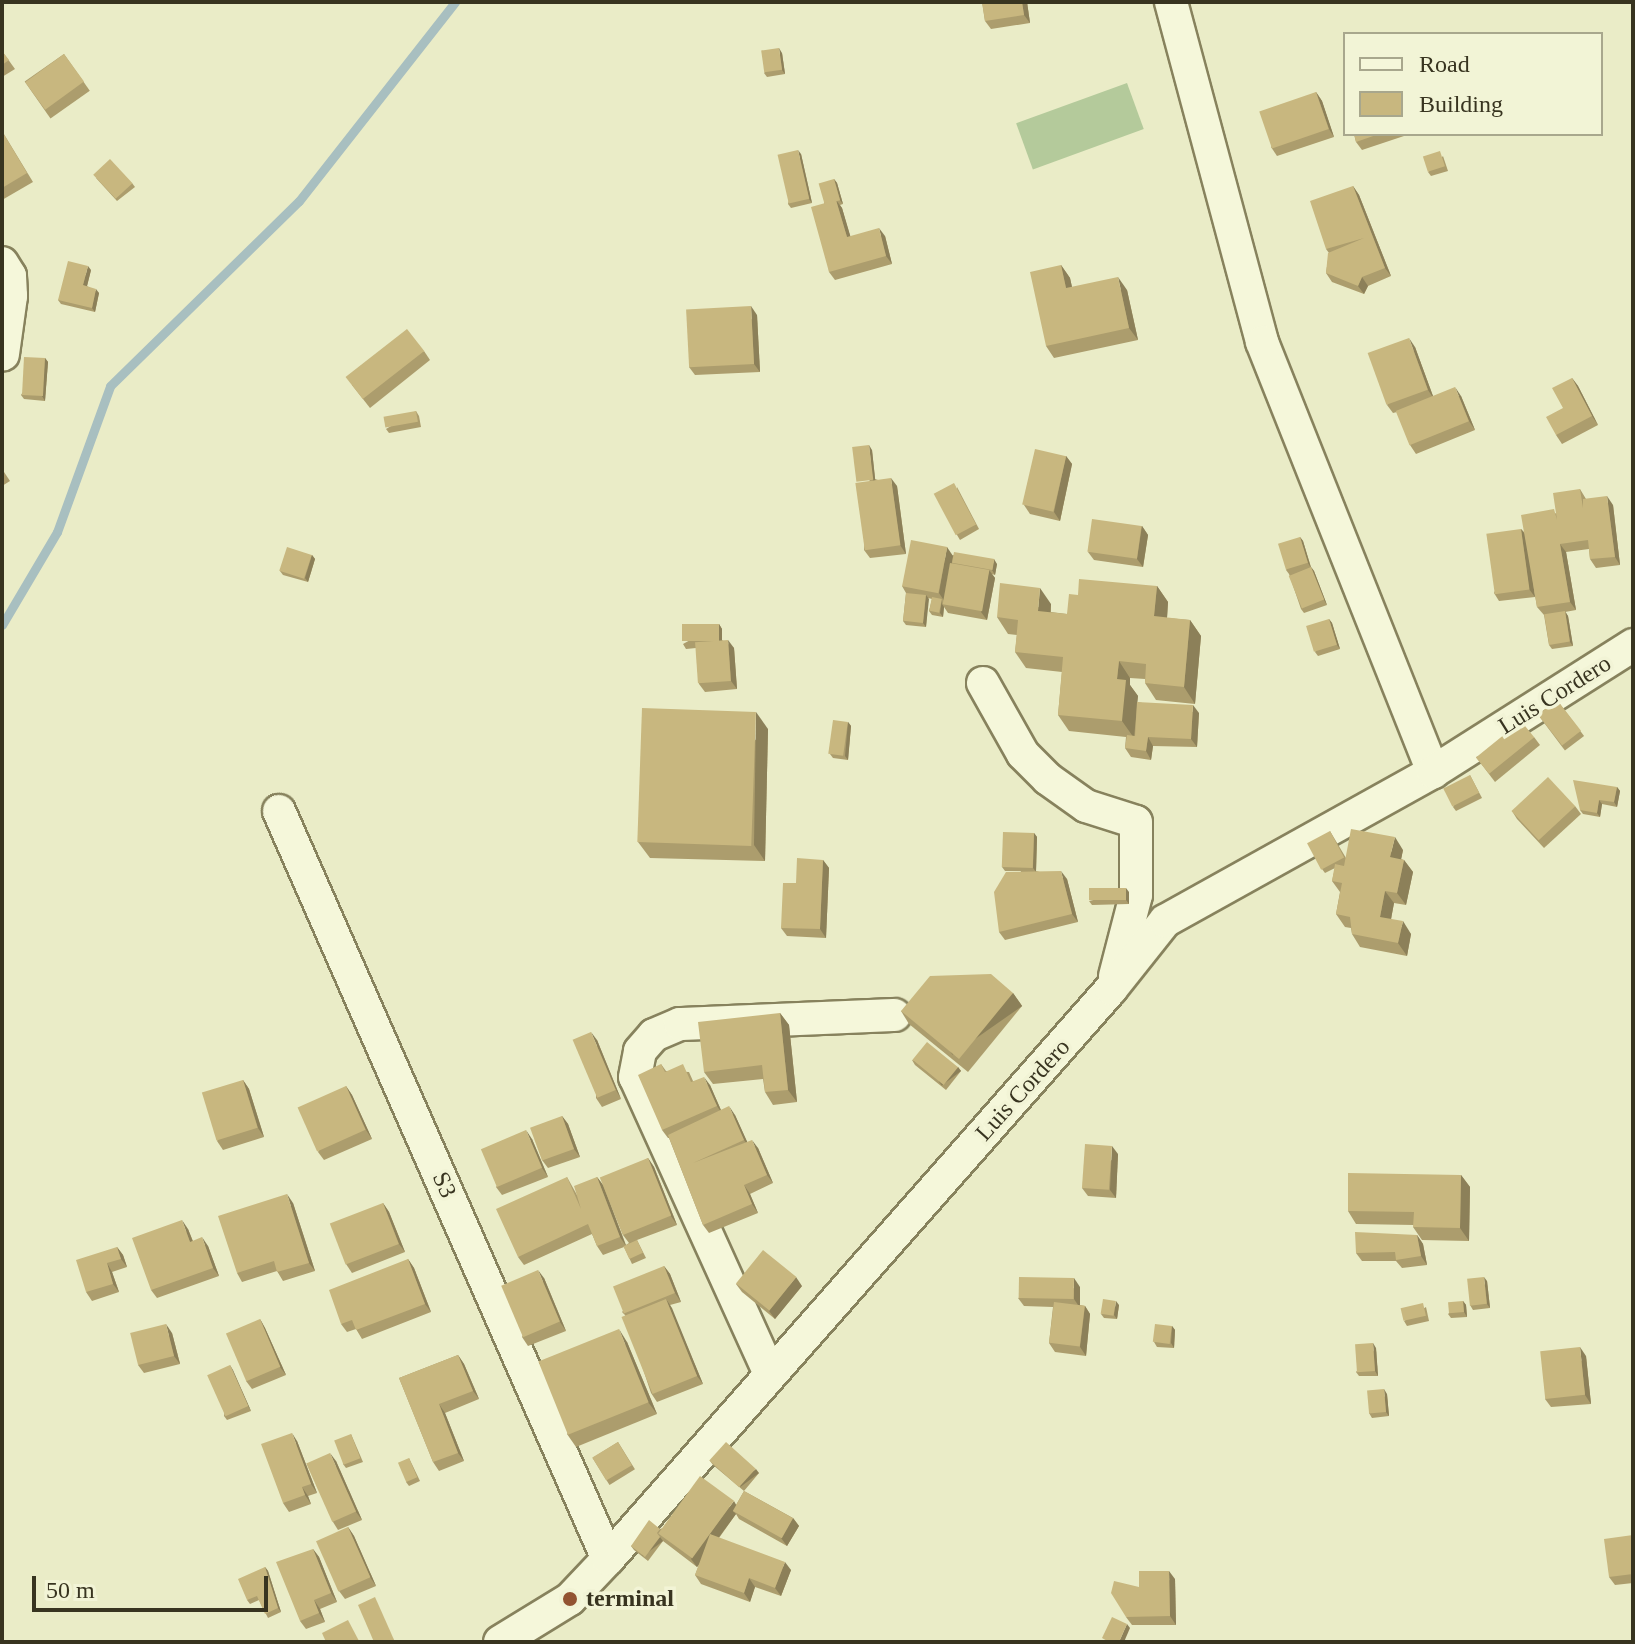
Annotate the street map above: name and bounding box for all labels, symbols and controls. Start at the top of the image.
legend [1343,32,1603,136]
text: Road [1419,51,1470,77]
text: Building [1419,91,1503,117]
street label: Luis Cordero [1493,649,1617,741]
street label: Luis Cordero [970,1033,1076,1147]
street label: S3 [426,1168,462,1202]
scale bar [36,1560,272,1610]
text: 50 m [46,1577,95,1603]
place label: terminal [586,1585,674,1613]
marker: terminal [561,1590,579,1608]

